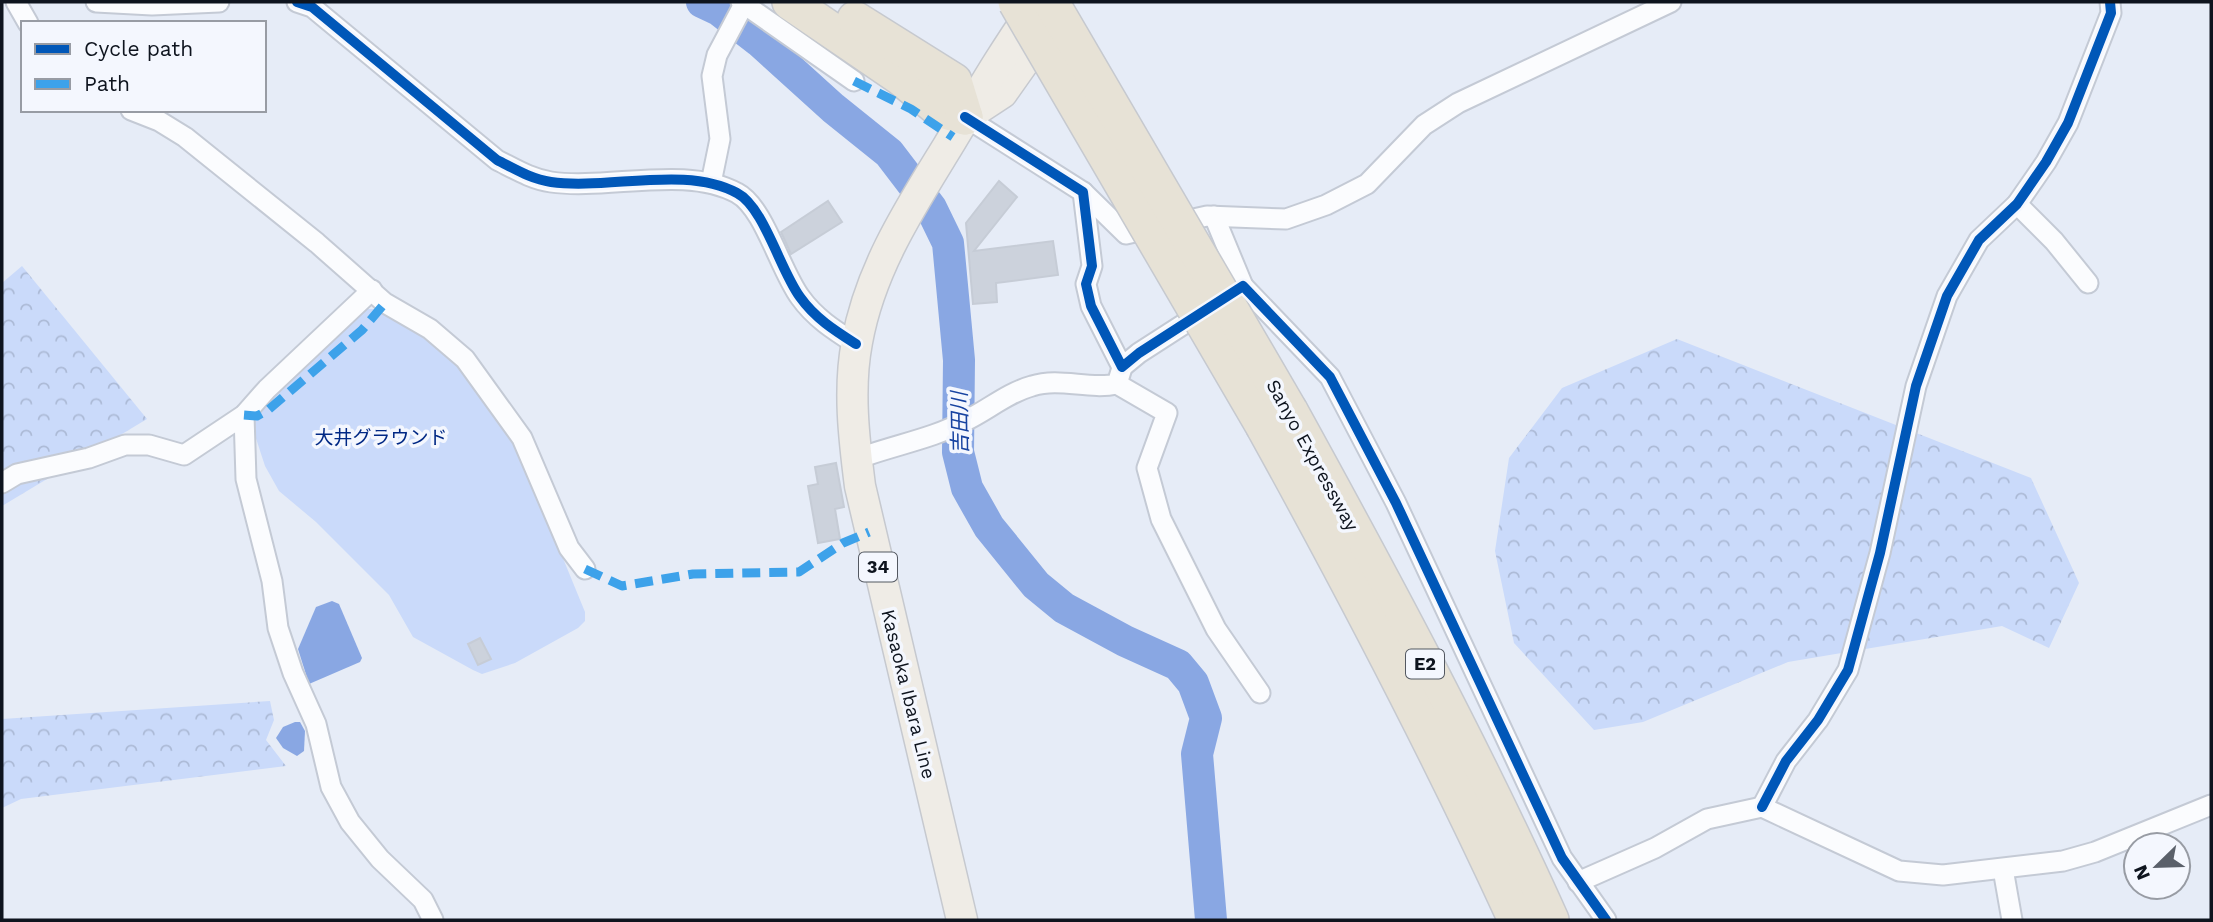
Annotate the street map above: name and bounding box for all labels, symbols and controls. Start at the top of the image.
legend [21,21,266,112]
text: Cycle path [84,36,193,61]
text: Path [84,71,130,96]
street label: Sanyo Expressway [1261,375,1364,535]
water label: 吉田川 [946,389,973,455]
park label: 大井グラウンド [314,426,448,449]
road number: 34 [859,552,897,582]
street label: Kasaoka Ibara Line [876,607,941,781]
road number: E2 [1406,650,1444,678]
north arrow [2122,831,2192,901]
text: N [2128,861,2155,883]

